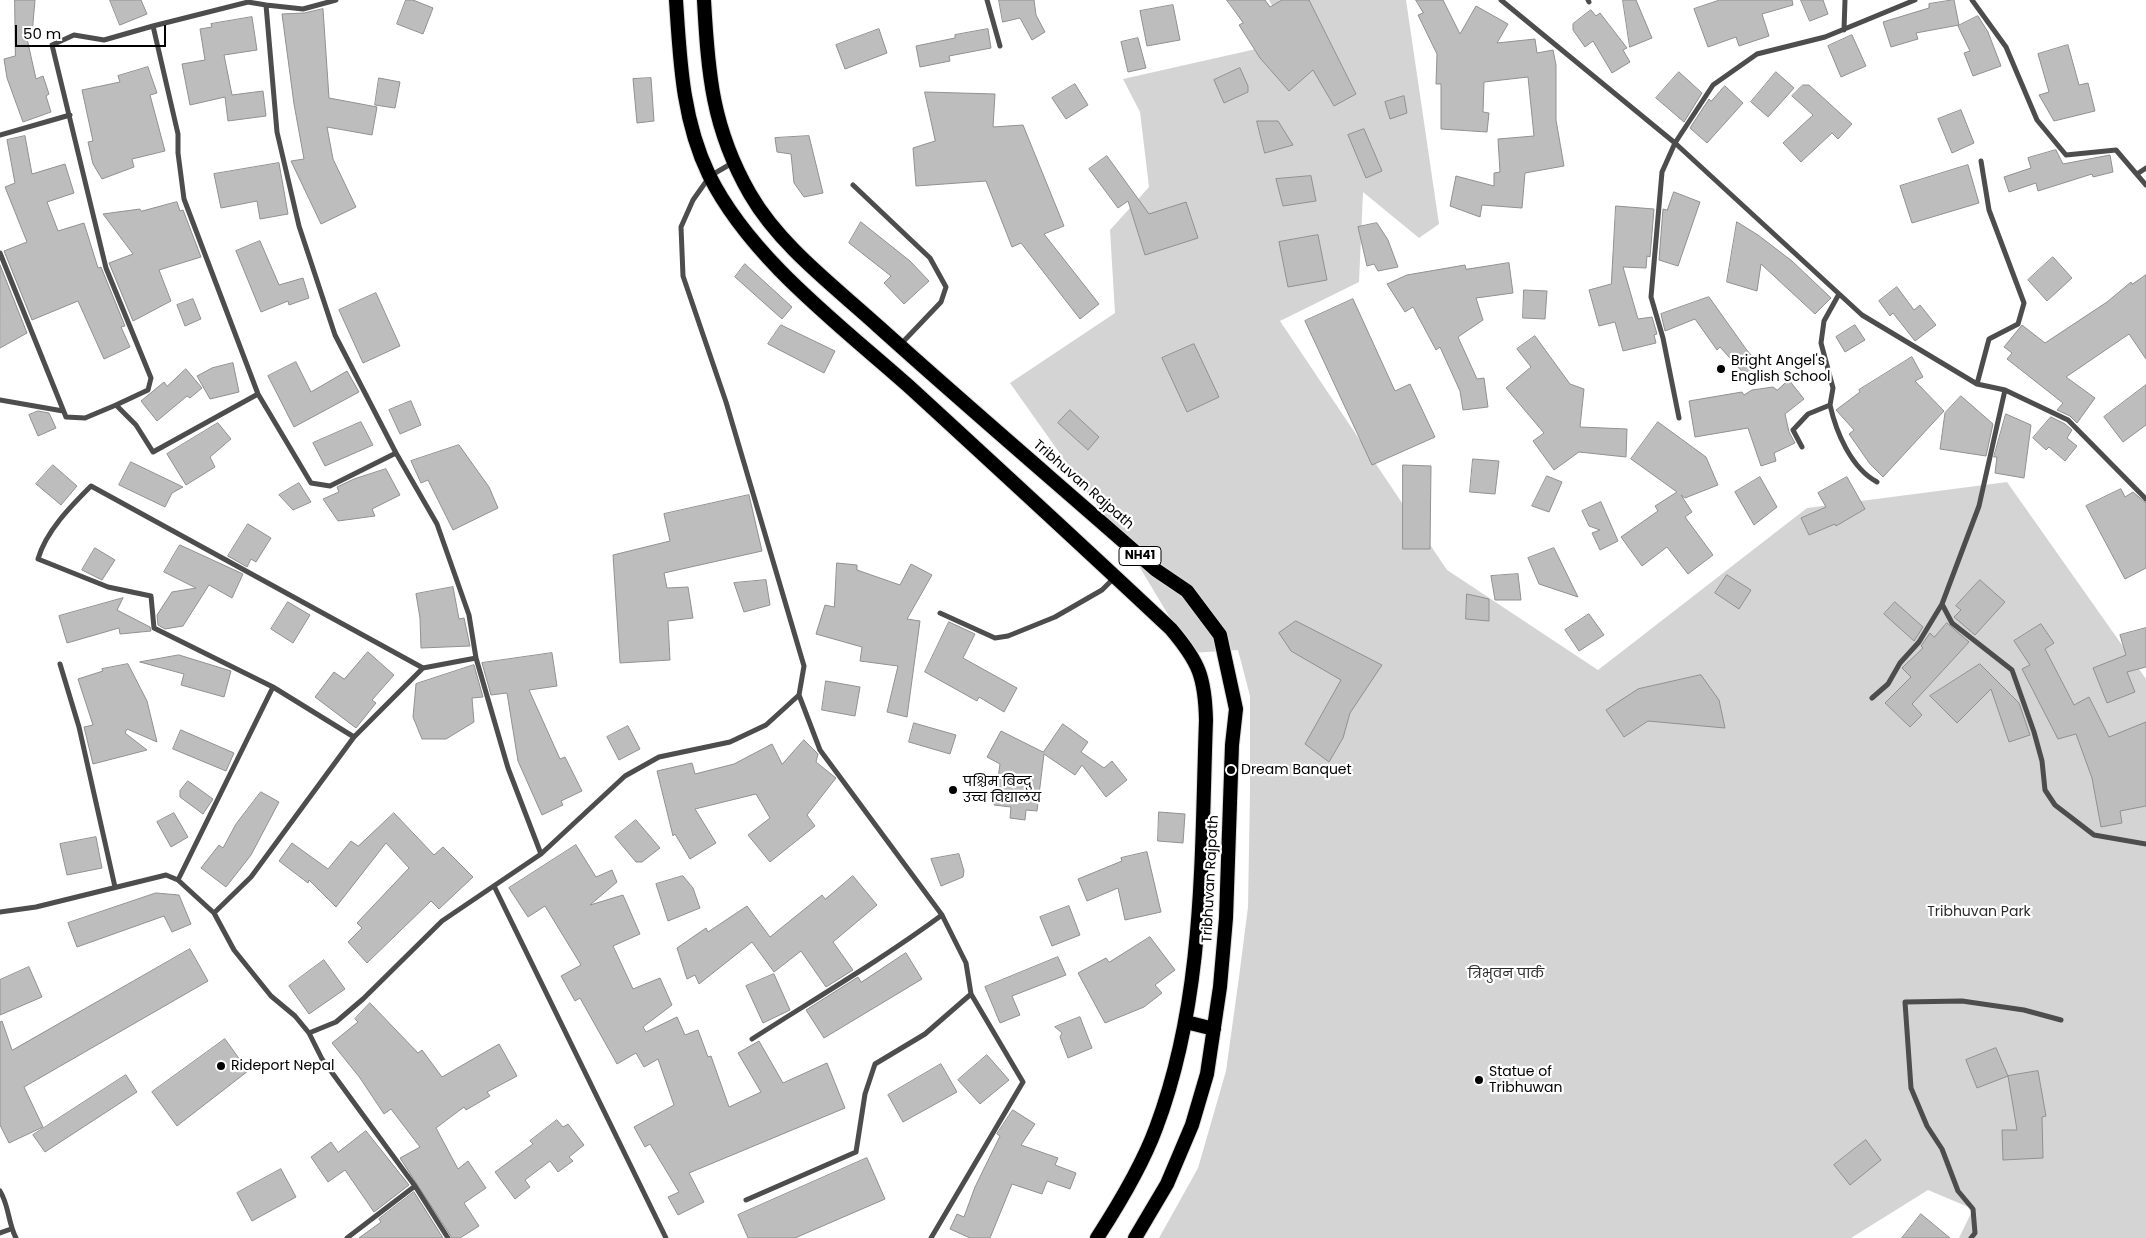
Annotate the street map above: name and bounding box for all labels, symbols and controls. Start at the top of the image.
scale bar [18,15,169,47]
text: 50 m [23,23,61,44]
place label: Bright Angel's English School [1731,353,1831,386]
marker: Bright Angel's English School [1715,363,1727,375]
street label: Tribhuvan Rajpath [1029,437,1137,533]
road number: NH41 [1119,546,1161,566]
place label: Dream Banquet [1241,762,1352,778]
marker: Dream Banquet [1225,764,1237,776]
place label: पश्चिम बिन्दु उच्च विद्यालय [963,774,1041,806]
marker: पश्चिम बिन्दु उच्च विद्यालय [947,784,959,796]
street label: Tribhuvan Rajpath [1199,815,1223,943]
park label: Tribhuvan Park [1927,904,2031,920]
park label: त्रिभुवन पार्क [1468,966,1544,982]
place label: Rideport Nepal [231,1058,334,1074]
marker: Rideport Nepal [215,1060,227,1072]
place label: Statue of Tribhuwan [1489,1064,1563,1096]
marker: Statue of Tribhuwan [1473,1074,1485,1086]

